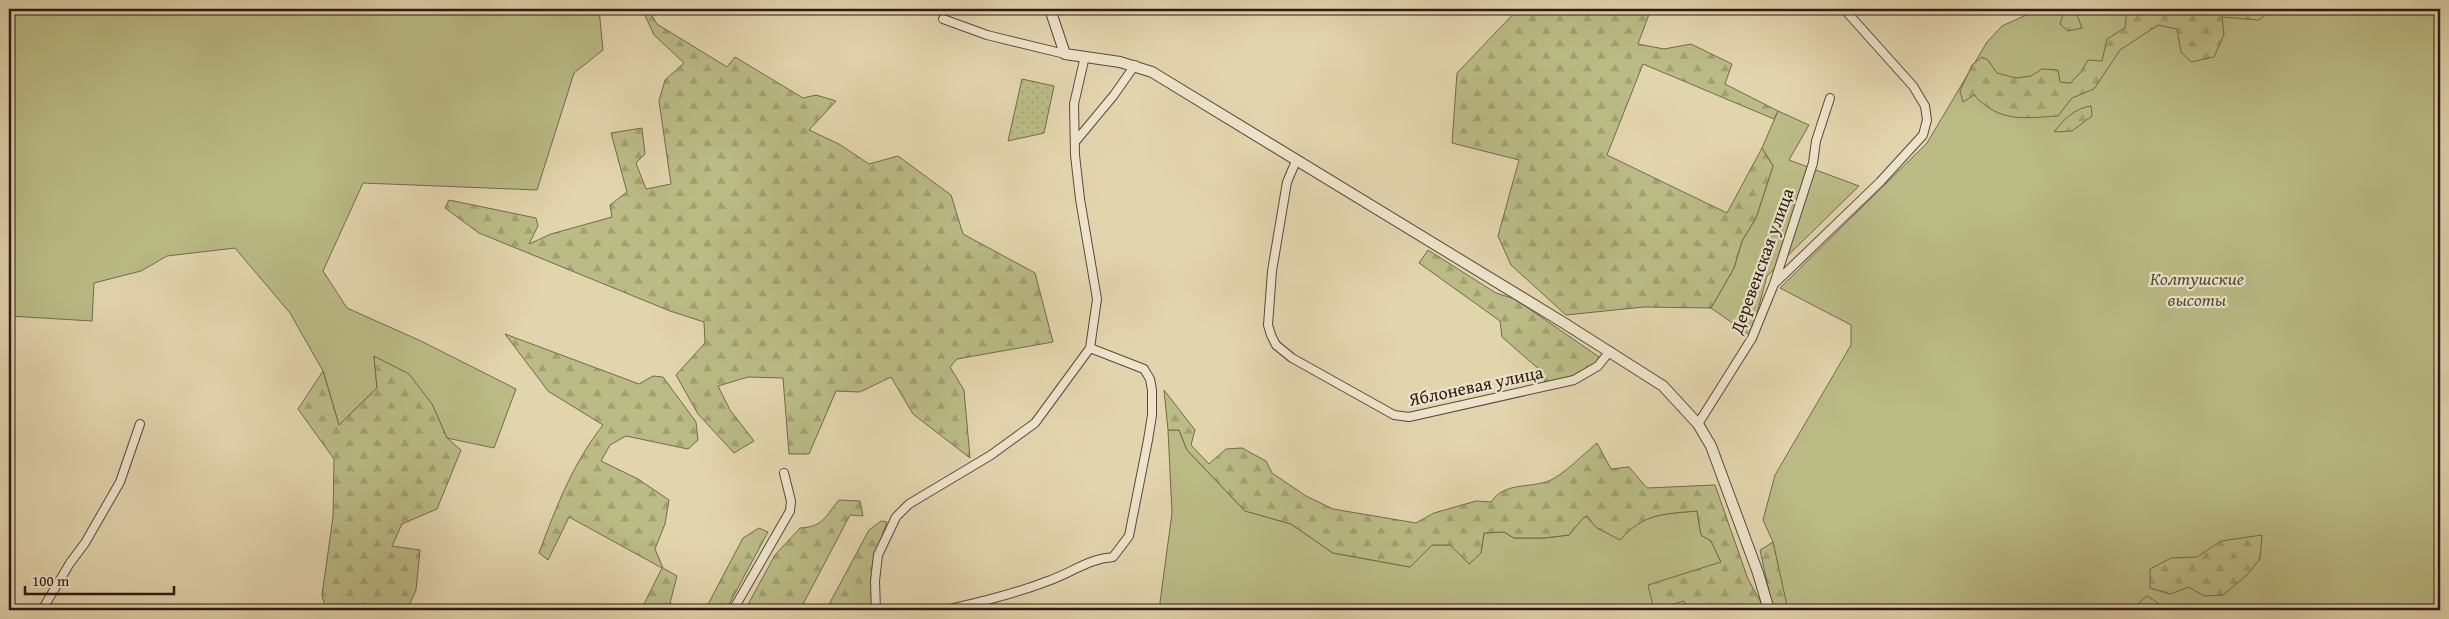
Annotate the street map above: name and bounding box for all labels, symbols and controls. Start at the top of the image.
street label: Деревенская улица [1722,184,1801,338]
park label: Колтушские высоты [2150,265,2244,313]
street label: Яблоневая улица [1405,358,1546,413]
scale bar [25,564,174,596]
text: 100 m [32,570,70,591]

